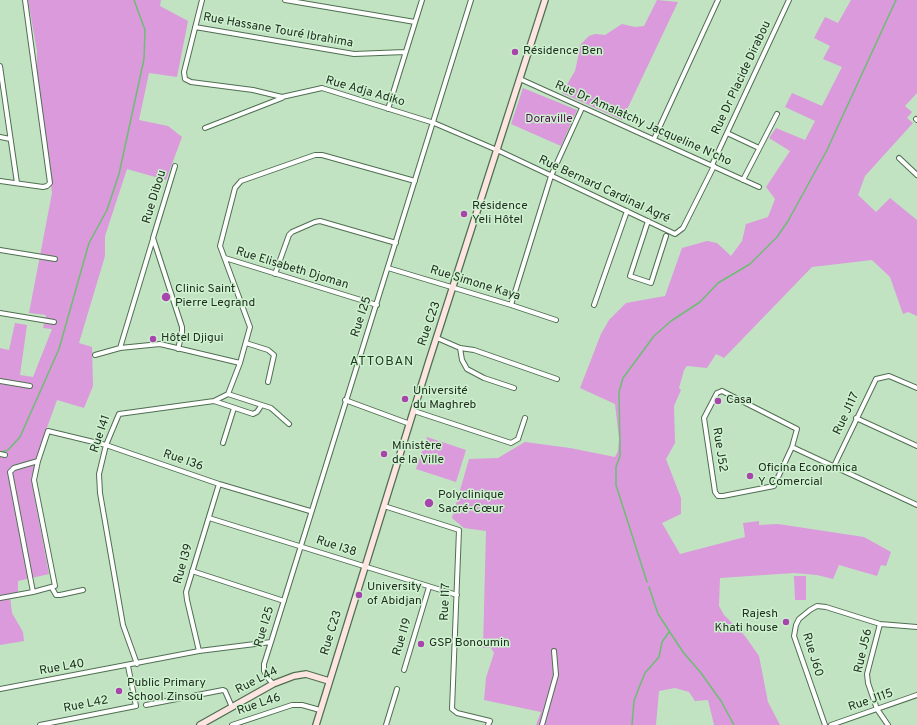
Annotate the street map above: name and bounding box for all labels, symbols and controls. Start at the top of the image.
street label: Rue Hassane Touré Ibrahima [202,11,354,51]
street label: Rue Dr Placide Dirabou [709,19,775,137]
place label: Résidence Ben [523,45,603,59]
marker: Résidence Ben [510,47,520,57]
street label: Rue Adja Adiko [324,74,406,110]
street label: Rue Dr Amalatchy Jacqueline N'cho [552,78,734,170]
park label: Doraville [525,113,573,127]
street label: Rue Bernard Cardinal Agré [536,153,672,227]
street label: Rue Dibou [140,168,170,226]
place label: Résidence Yeli Hôtel [472,200,528,228]
marker: Résidence Yeli Hôtel [459,209,469,219]
street label: Rue Elisabeth Djoman [234,245,350,293]
street label: Rue Simone Kaya [428,263,522,305]
place label: Clinic Saint Pierre Legrand [175,283,255,311]
marker: Clinic Saint Pierre Legrand [160,291,172,303]
street label: Rue I25 [349,295,375,339]
street label: Rue C23 [416,300,444,348]
place label: Hôtel Djigui [161,332,224,346]
marker: Hôtel Djigui [148,334,158,344]
district label: ATTOBAN [350,354,414,370]
place label: Université du Maghreb [413,385,476,413]
street label: Rue J117 [831,390,863,438]
marker: Université du Maghreb [400,394,410,404]
place label: Casa [726,394,752,408]
marker: Casa [713,396,723,406]
street label: Rue I41 [88,413,114,455]
street label: Rue J52 [708,427,730,473]
place label: Ministère de la Ville [392,440,444,468]
street label: Rue I36 [161,447,205,475]
marker: Ministère de la Ville [379,449,389,459]
place label: Oficina Economica Y Comercial [758,462,857,490]
marker: Oficina Economica Y Comercial [745,471,755,481]
place label: Polyclinique Sacré-Cœur [438,489,504,517]
marker: Polyclinique Sacré-Cœur [423,497,435,509]
street label: Rue I38 [314,534,358,560]
street label: Rue I39 [171,542,197,586]
place label: University of Abidjan [367,581,422,609]
street label: Rue I17 [438,583,454,621]
marker: University of Abidjan [354,590,364,600]
street label: Rue I25 [252,605,278,649]
place label: Rajesh Khati house [715,608,778,636]
street label: Rue C23 [318,609,346,657]
street label: Rue I19 [390,616,416,658]
marker: Rajesh Khati house [781,617,791,627]
street label: Rue J56 [852,627,876,675]
street label: Rue J60 [799,631,825,679]
place label: GSP Bonoumin [429,637,510,651]
marker: GSP Bonoumin [416,639,426,649]
street label: Rue L40 [38,657,86,679]
street label: Rue L44 [233,664,281,698]
place label: Public Primary School Zinsou [127,677,206,705]
marker: Public Primary School Zinsou [114,686,124,696]
street label: Rue J115 [847,687,895,715]
street label: Rue L46 [235,691,283,719]
street label: Rue L42 [62,694,110,716]

